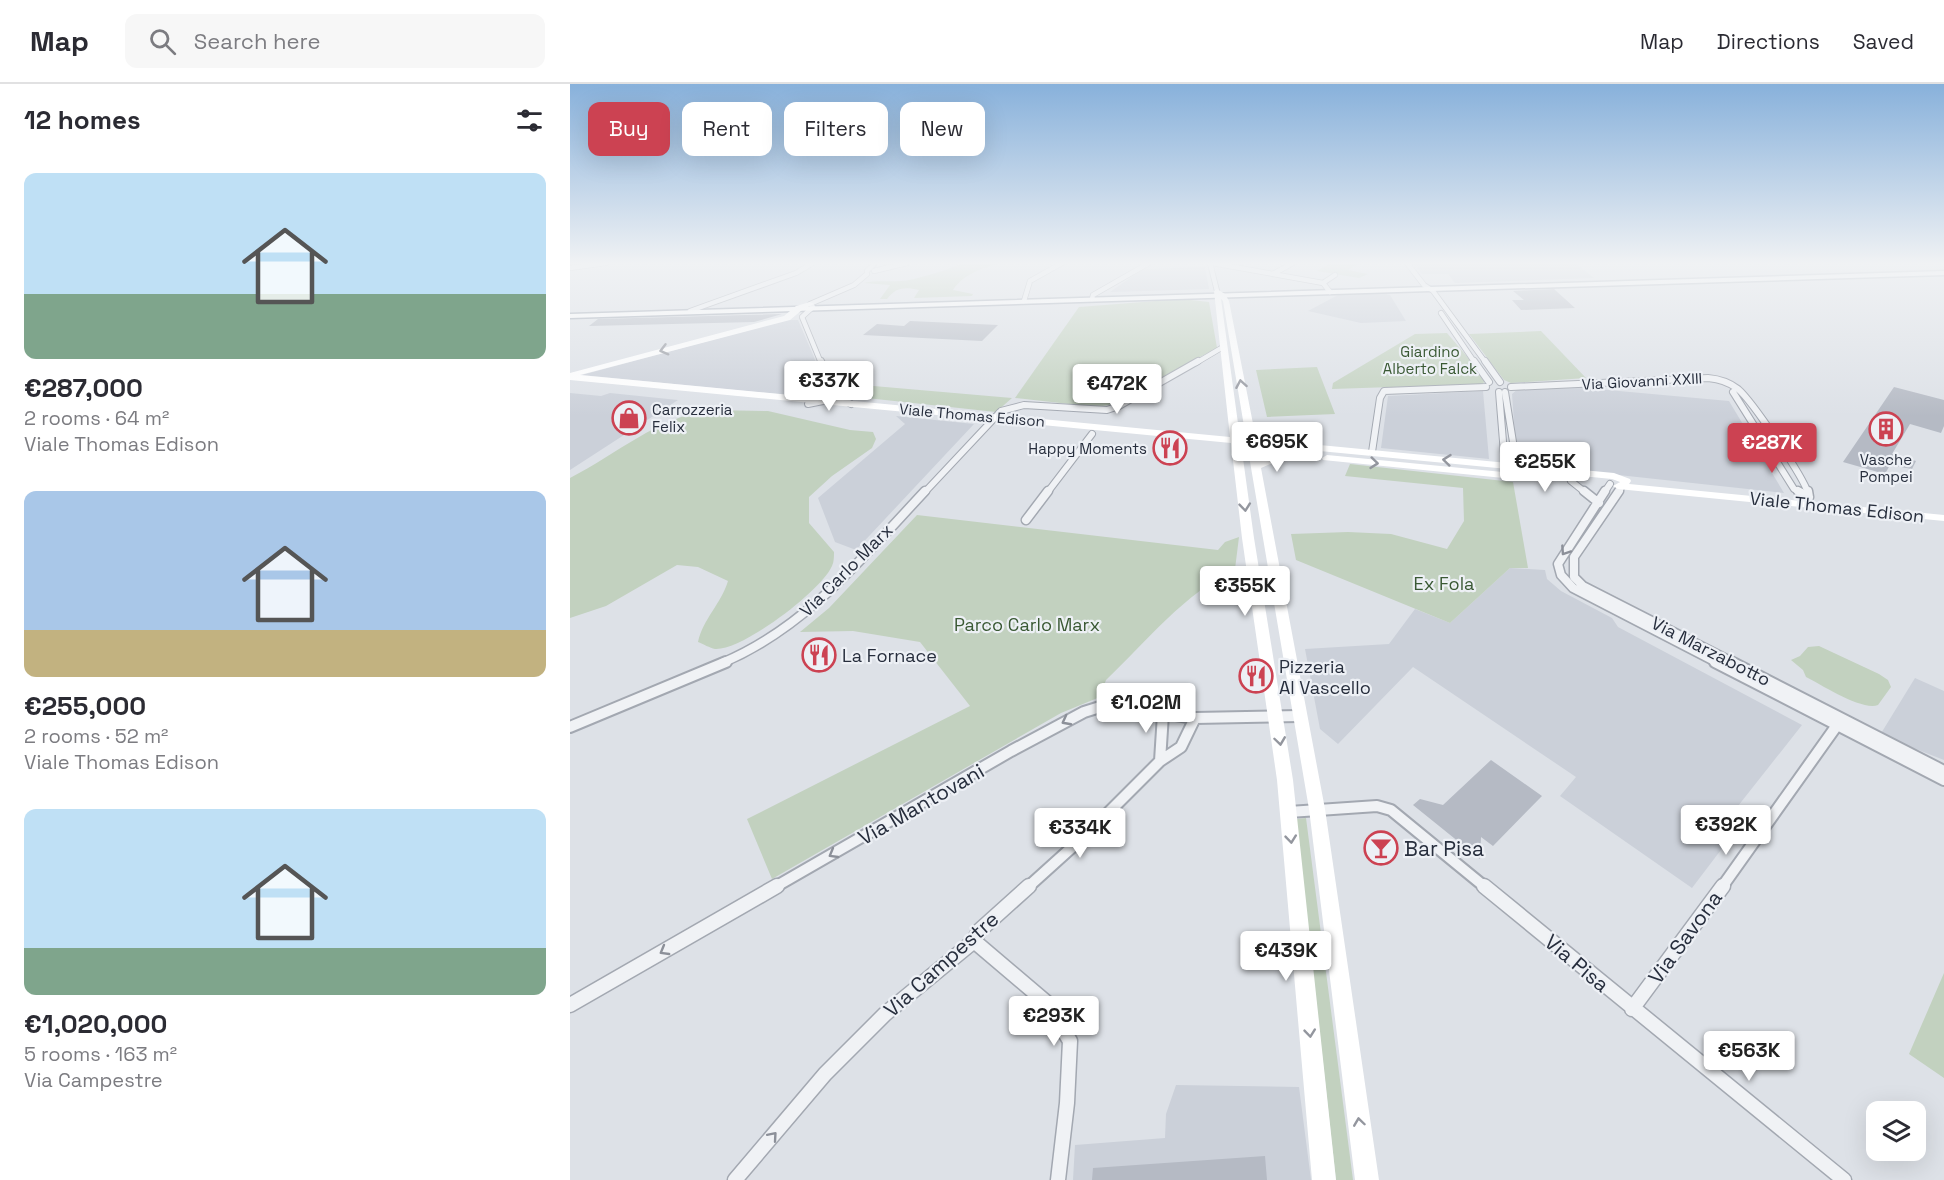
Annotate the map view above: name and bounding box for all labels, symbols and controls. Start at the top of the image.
search box [125,14,545,68]
text: Map [30,23,89,59]
icon: search [146,25,179,58]
text: Search here [194,27,321,55]
text: Map [1640,28,1684,55]
text: Directions [1717,28,1820,55]
text: Saved [1853,28,1914,55]
chip: Buy [588,102,670,156]
chip: Rent [682,102,772,156]
chip: Filters [784,102,888,156]
chip: New [900,102,985,156]
text: 12 homes [24,103,141,137]
icon: filters [513,104,546,137]
icon: home [231,212,339,320]
park label: Giardino Alberto Falck [1383,342,1477,378]
one-way arrow [659,343,670,355]
pin: €337K [787,361,871,412]
pin: €472K [1075,364,1159,415]
text: €337K [798,367,860,393]
street label: Via Giovanni XXIII [1581,368,1703,394]
text: €472K [1087,370,1147,396]
text: €287,000 [24,371,143,405]
one-way arrow [1235,380,1248,390]
street label: Viale Thomas Edison [898,399,1046,431]
shop icon: Carrozzeria Felix [611,400,647,436]
place label: Carrozzeria Felix [652,400,733,436]
text: 2 rooms · 64 m² [24,405,169,431]
building icon: Vasche Pompei [1868,411,1904,447]
pin: €695K [1235,422,1319,473]
pin: €287K [1730,423,1814,474]
text: €695K [1246,428,1308,454]
text: €287K [1742,429,1802,455]
restaurant icon: Happy Moments [1152,430,1188,466]
text: Viale Thomas Edison [24,431,219,457]
place label: Happy Moments [1028,439,1147,458]
pin: €255K [1503,442,1587,493]
text: €255K [1514,448,1576,474]
place label: Vasche Pompei [1859,450,1913,486]
one-way arrow [1442,454,1452,467]
one-way arrow [1370,456,1379,469]
street label: Viale Thomas Edison [1749,486,1925,528]
one-way arrow [1238,502,1251,512]
street label: Via Carlo Marx [794,518,898,622]
icon: home [231,530,339,638]
one-way arrow [1561,544,1572,555]
pin: €355K [1203,566,1287,617]
text: €355K [1214,572,1276,598]
park label: Ex Fola [1414,572,1474,595]
street label: Via Marzabotto [1647,611,1775,691]
park label: Parco Carlo Marx [954,613,1100,636]
restaurant icon: La Fornace [801,637,837,673]
place label: La Fornace [842,644,937,667]
place label: Pizzeria Al Vascello [1279,655,1371,699]
restaurant icon: Pizzeria Al Vascello [1238,658,1274,694]
pin: €1.02M [1097,683,1195,734]
text: €255,000 [24,689,146,723]
text: €1.02M [1111,689,1181,715]
one-way arrow [1062,714,1072,725]
text: 2 rooms · 52 m² [24,723,168,749]
one-way arrow [1273,737,1285,746]
text: Viale Thomas Edison [24,749,219,775]
street label: Via Mantovani [853,757,989,851]
pin: €392K [1684,805,1768,856]
pin: €334K [1038,808,1122,859]
text: €392K [1695,811,1757,837]
text: €334K [1048,814,1112,840]
bar icon: Bar Pisa [1363,830,1399,866]
one-way arrow [1285,834,1297,843]
place label: Bar Pisa [1404,835,1484,862]
one-way arrow [829,847,839,859]
icon: home [231,848,339,956]
street label: Via Savona [1642,885,1728,989]
street label: Via Campestre [878,905,1004,1023]
street label: Via Pisa [1539,928,1615,998]
pin: €439K [1244,931,1328,982]
text: €439K [1254,937,1318,963]
one-way arrow [660,944,670,956]
pin: €293K [1012,996,1096,1047]
text: €293K [1023,1002,1085,1028]
text: €1,020,000 [24,1007,167,1041]
one-way arrow [1303,1028,1316,1037]
pin: €563K [1707,1031,1791,1082]
text: €563K [1718,1037,1780,1063]
text: 5 rooms · 163 m² [24,1041,177,1067]
text: Via Campestre [24,1067,163,1093]
map controls [1866,1101,1926,1161]
button: layers [1866,1101,1926,1161]
one-way arrow [1354,1117,1366,1127]
one-way arrow [766,1132,777,1143]

